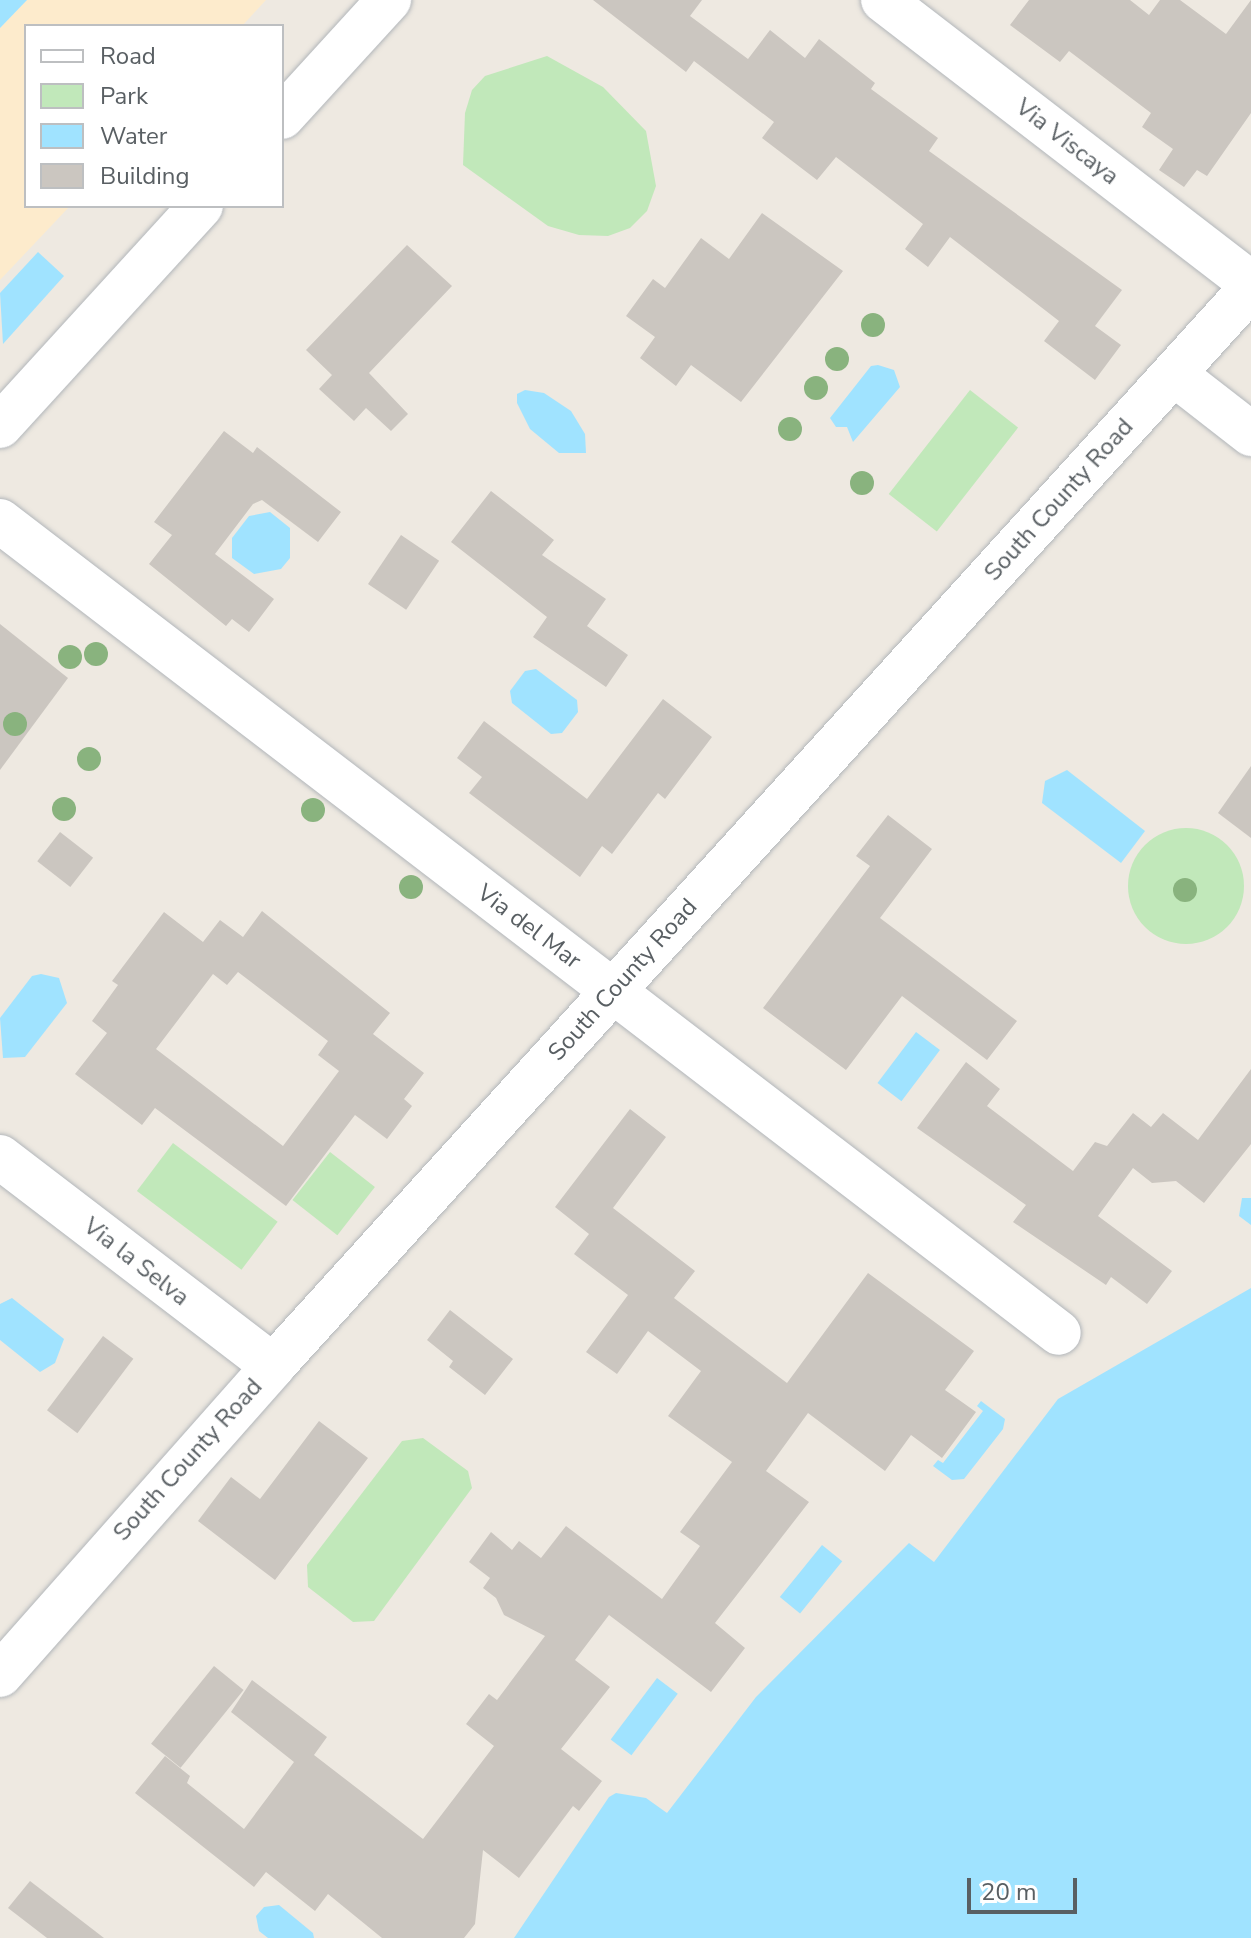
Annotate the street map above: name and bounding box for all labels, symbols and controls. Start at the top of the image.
legend [24,24,284,208]
text: Road [100,40,156,72]
text: Park [100,80,148,112]
street label: Via Viscaya [1010,93,1124,191]
text: Water [100,120,167,152]
text: Building [100,160,190,192]
street label: South County Road [979,413,1139,587]
street label: Via del Mar [471,879,587,975]
street label: South County Road [543,893,703,1067]
street label: Via la Selva [77,1212,195,1312]
street label: South County Road [108,1373,268,1547]
scale bar [971,1862,1081,1912]
text: 20 m [981,1876,1037,1908]

